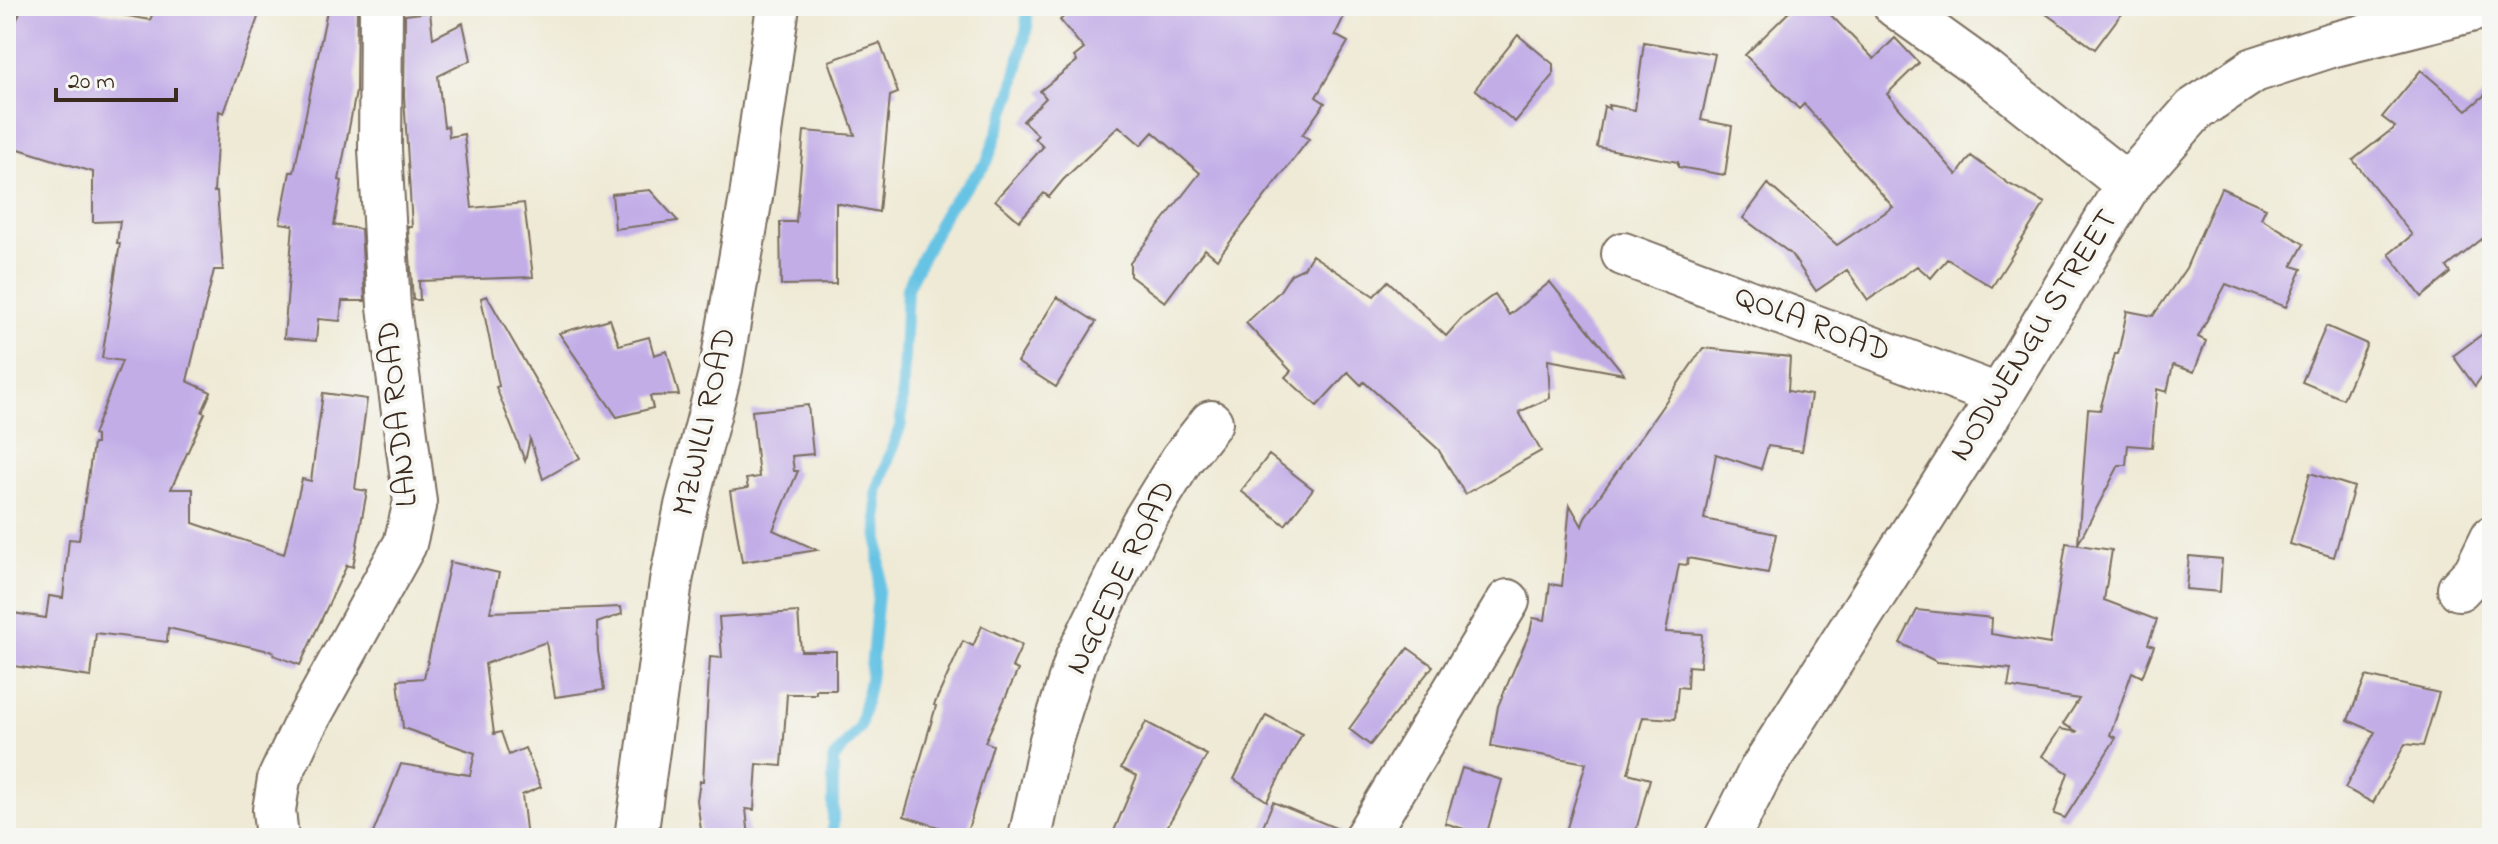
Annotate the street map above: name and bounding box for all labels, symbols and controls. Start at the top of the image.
scale bar [56,52,176,102]
text: 20 m [68,65,115,100]
street label: NODWENGU STREET [1938,201,2132,471]
street label: QOLA ROAD [1727,274,1897,376]
street label: LANDA ROAD [366,319,432,509]
street label: MZWILLI ROAD [662,323,750,521]
street label: NGCEDE ROAD [1055,473,1189,683]

